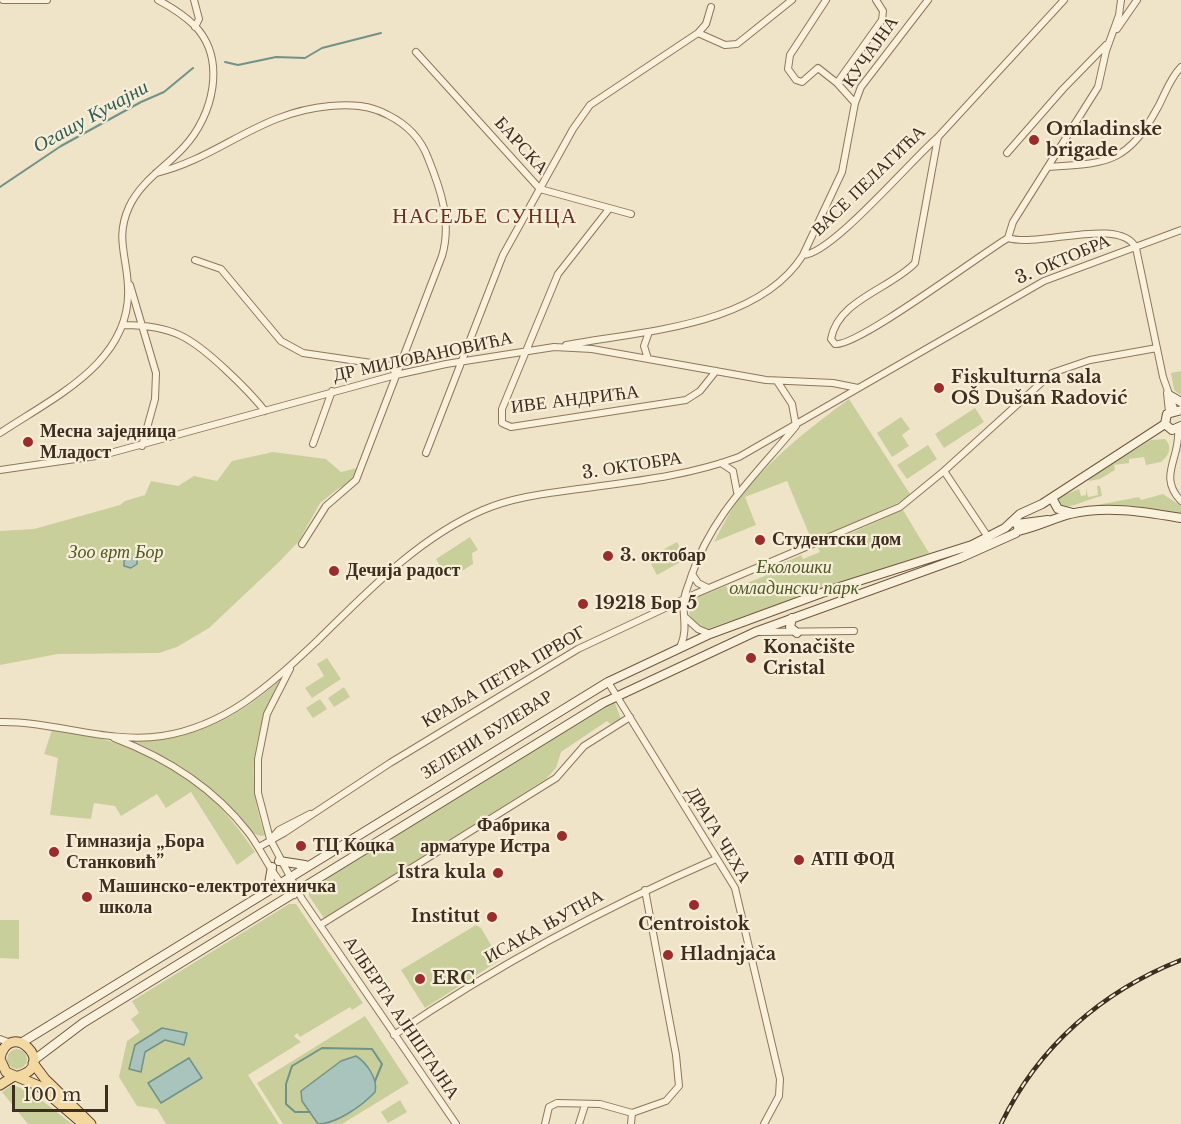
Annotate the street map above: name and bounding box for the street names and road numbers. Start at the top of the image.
street label: КУЧАЈНА [839,12,903,92]
street label: БАРСКА [489,113,553,179]
street label: ВАСЕ ПЕЛАГИЋА [808,121,930,241]
street label: 3. ОКТОБРА [1012,230,1114,290]
street label: ДР МИЛОВАНОВИЋА [331,327,515,387]
street label: ИВЕ АНДРИЋА [510,381,640,419]
street label: 3. ОКТОБРА [581,447,683,485]
street label: КРАЉА ПЕТРА ПРВОГ [418,621,590,733]
street label: ЗЕЛЕНИ БУЛЕВАР [417,686,557,784]
street label: ДРАГА ЧЕХА [681,783,755,887]
street label: ИСАКА ЊУТНА [481,885,607,969]
street label: АЛБЕРТА АЈНШТАЈНА [338,932,464,1104]

